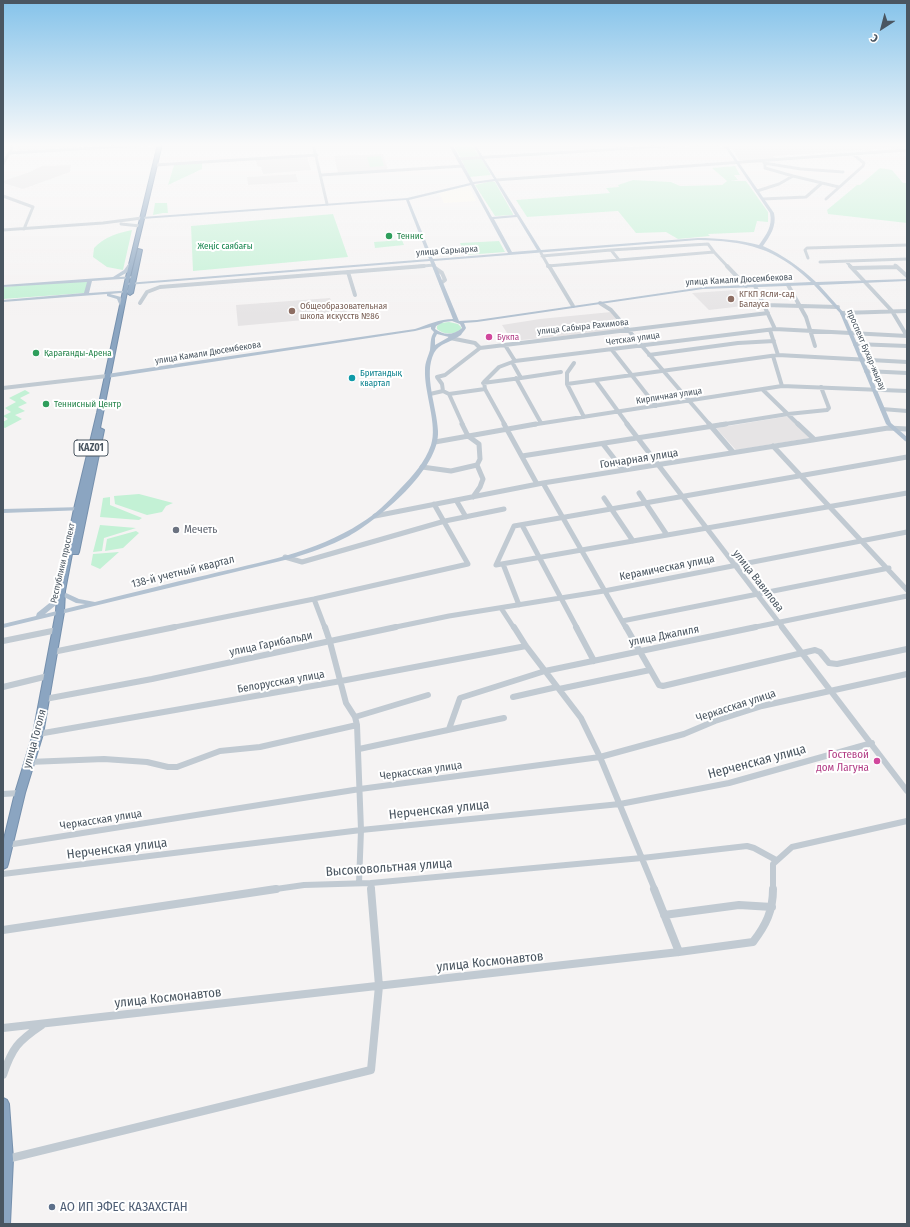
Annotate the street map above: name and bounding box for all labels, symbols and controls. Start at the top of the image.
north arrow [862,8,902,48]
text: С [869,31,881,45]
marker: Теннис [384,231,394,241]
place label: Теннис [397,231,423,241]
park label: Жеңіс саябағы [197,241,253,251]
street label: улица Сарыарка [416,243,478,259]
street label: улица Камали Дюсембекова [685,272,793,288]
place label: КГКП Ясли-сад Балауса [739,289,795,310]
marker: КГКП Ясли-сад Балауса [726,294,736,304]
place label: Общеобразовательная школа искусств №86 [300,301,387,322]
marker: Общеобразовательная школа искусств №86 [287,306,297,316]
street label: проспект Бухар-жырау [844,308,888,392]
street label: улица Сабыра Рахимова [537,317,629,337]
street label: Четская улица [605,330,661,348]
marker: Букпа [484,332,494,342]
place label: Букпа [497,332,519,342]
street label: улица Камали Дюсембекова [154,339,262,367]
marker: Қарағанды-Арена [31,348,41,358]
place label: Қарағанды-Арена [44,348,112,358]
place label: Британдық квартал [360,368,402,389]
marker: Британдық квартал [347,373,357,383]
street label: Кирпичная улица [635,385,703,407]
marker: Теннисный Центр [41,399,51,409]
place label: Теннисный Центр [54,399,121,409]
road number: KАZ01 [74,440,108,456]
street label: Гончарная улица [599,446,679,472]
street label: Республики проспект [49,522,77,604]
place label: Мечеть [184,523,217,537]
marker: Мечеть [171,525,181,535]
street label: улица Вавилова [730,547,786,615]
street label: Керамическая улица [618,552,716,584]
street label: 138-й учетный квартал [130,553,236,591]
street label: улица Джалиля [628,623,700,649]
street label: улица Гарибальди [228,629,314,659]
street label: Белорусская улица [236,668,326,696]
street label: Черкасская улица [695,687,777,725]
street label: улица Гоголя [21,708,49,770]
street label: Нерченская улица [706,741,808,783]
place label: Гостевой дом Лагуна [816,748,869,774]
marker: Гостевой дом Лагуна [872,756,882,766]
street label: Черкасская улица [379,759,463,783]
street label: Нерченская улица [388,797,490,823]
street label: Черкасская улица [59,807,143,833]
street label: Нерченская улица [66,835,168,863]
street label: Высоковольтная улица [325,856,453,880]
street label: улица Космонавтов [436,949,544,975]
street label: улица Космонавтов [114,985,222,1011]
place label: АО ИП ЭФЕС КАЗАХСТАН [60,1199,188,1215]
marker: АО ИП ЭФЕС КАЗАХСТАН [47,1202,57,1212]

